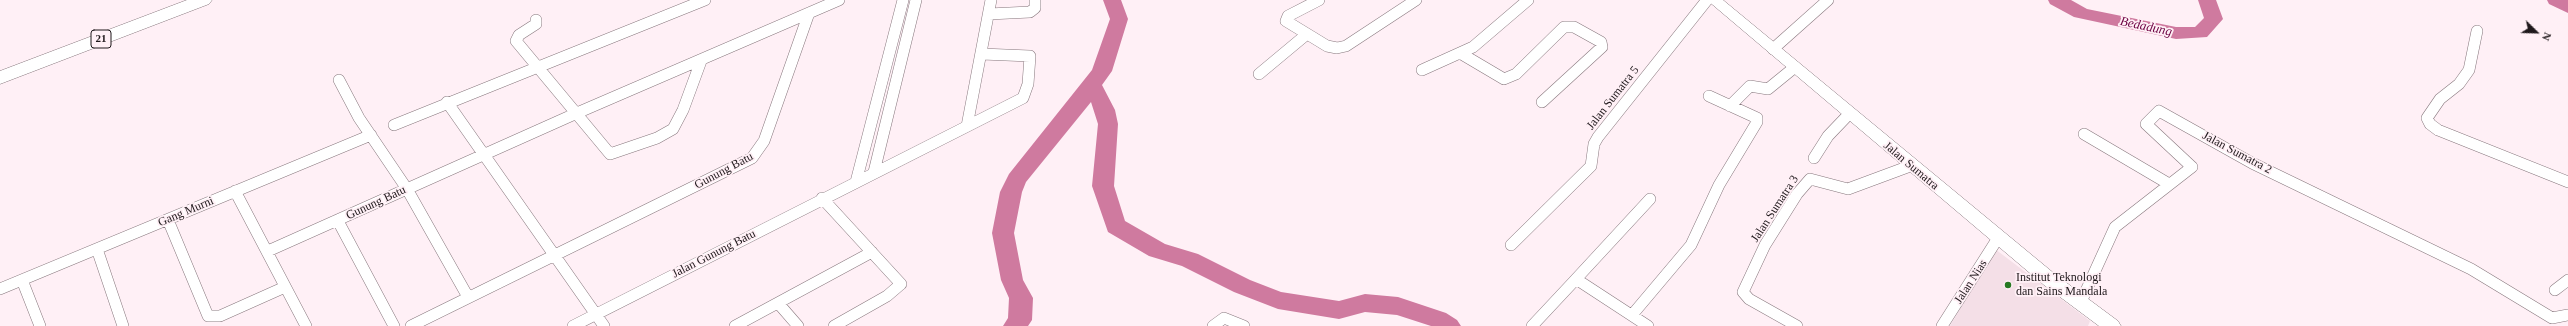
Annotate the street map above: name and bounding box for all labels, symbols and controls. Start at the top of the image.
north arrow [2516,12,2556,52]
water label: Bedadung [2119,14,2173,40]
road number: 21 [91,30,111,48]
text: N [2540,31,2554,43]
street label: Jalan Sumatra 5 [1584,63,1642,133]
street label: Jalan Sumatra 2 [2200,129,2274,177]
street label: Jalan Sumatra [1880,139,1942,193]
street label: Gunung Batu [692,150,756,192]
street label: Jalan Sumatra 3 [1748,173,1802,245]
street label: Gunung Batu [344,183,408,223]
street label: Gang Murni [156,194,216,230]
street label: Jalan Gunung Batu [670,227,758,281]
street label: Jalan Nias [1951,257,1991,307]
place label: Institut Teknologi dan Sains Mandala [2016,271,2107,299]
marker: Institut Teknologi dan Sains Mandala [2003,280,2013,290]

